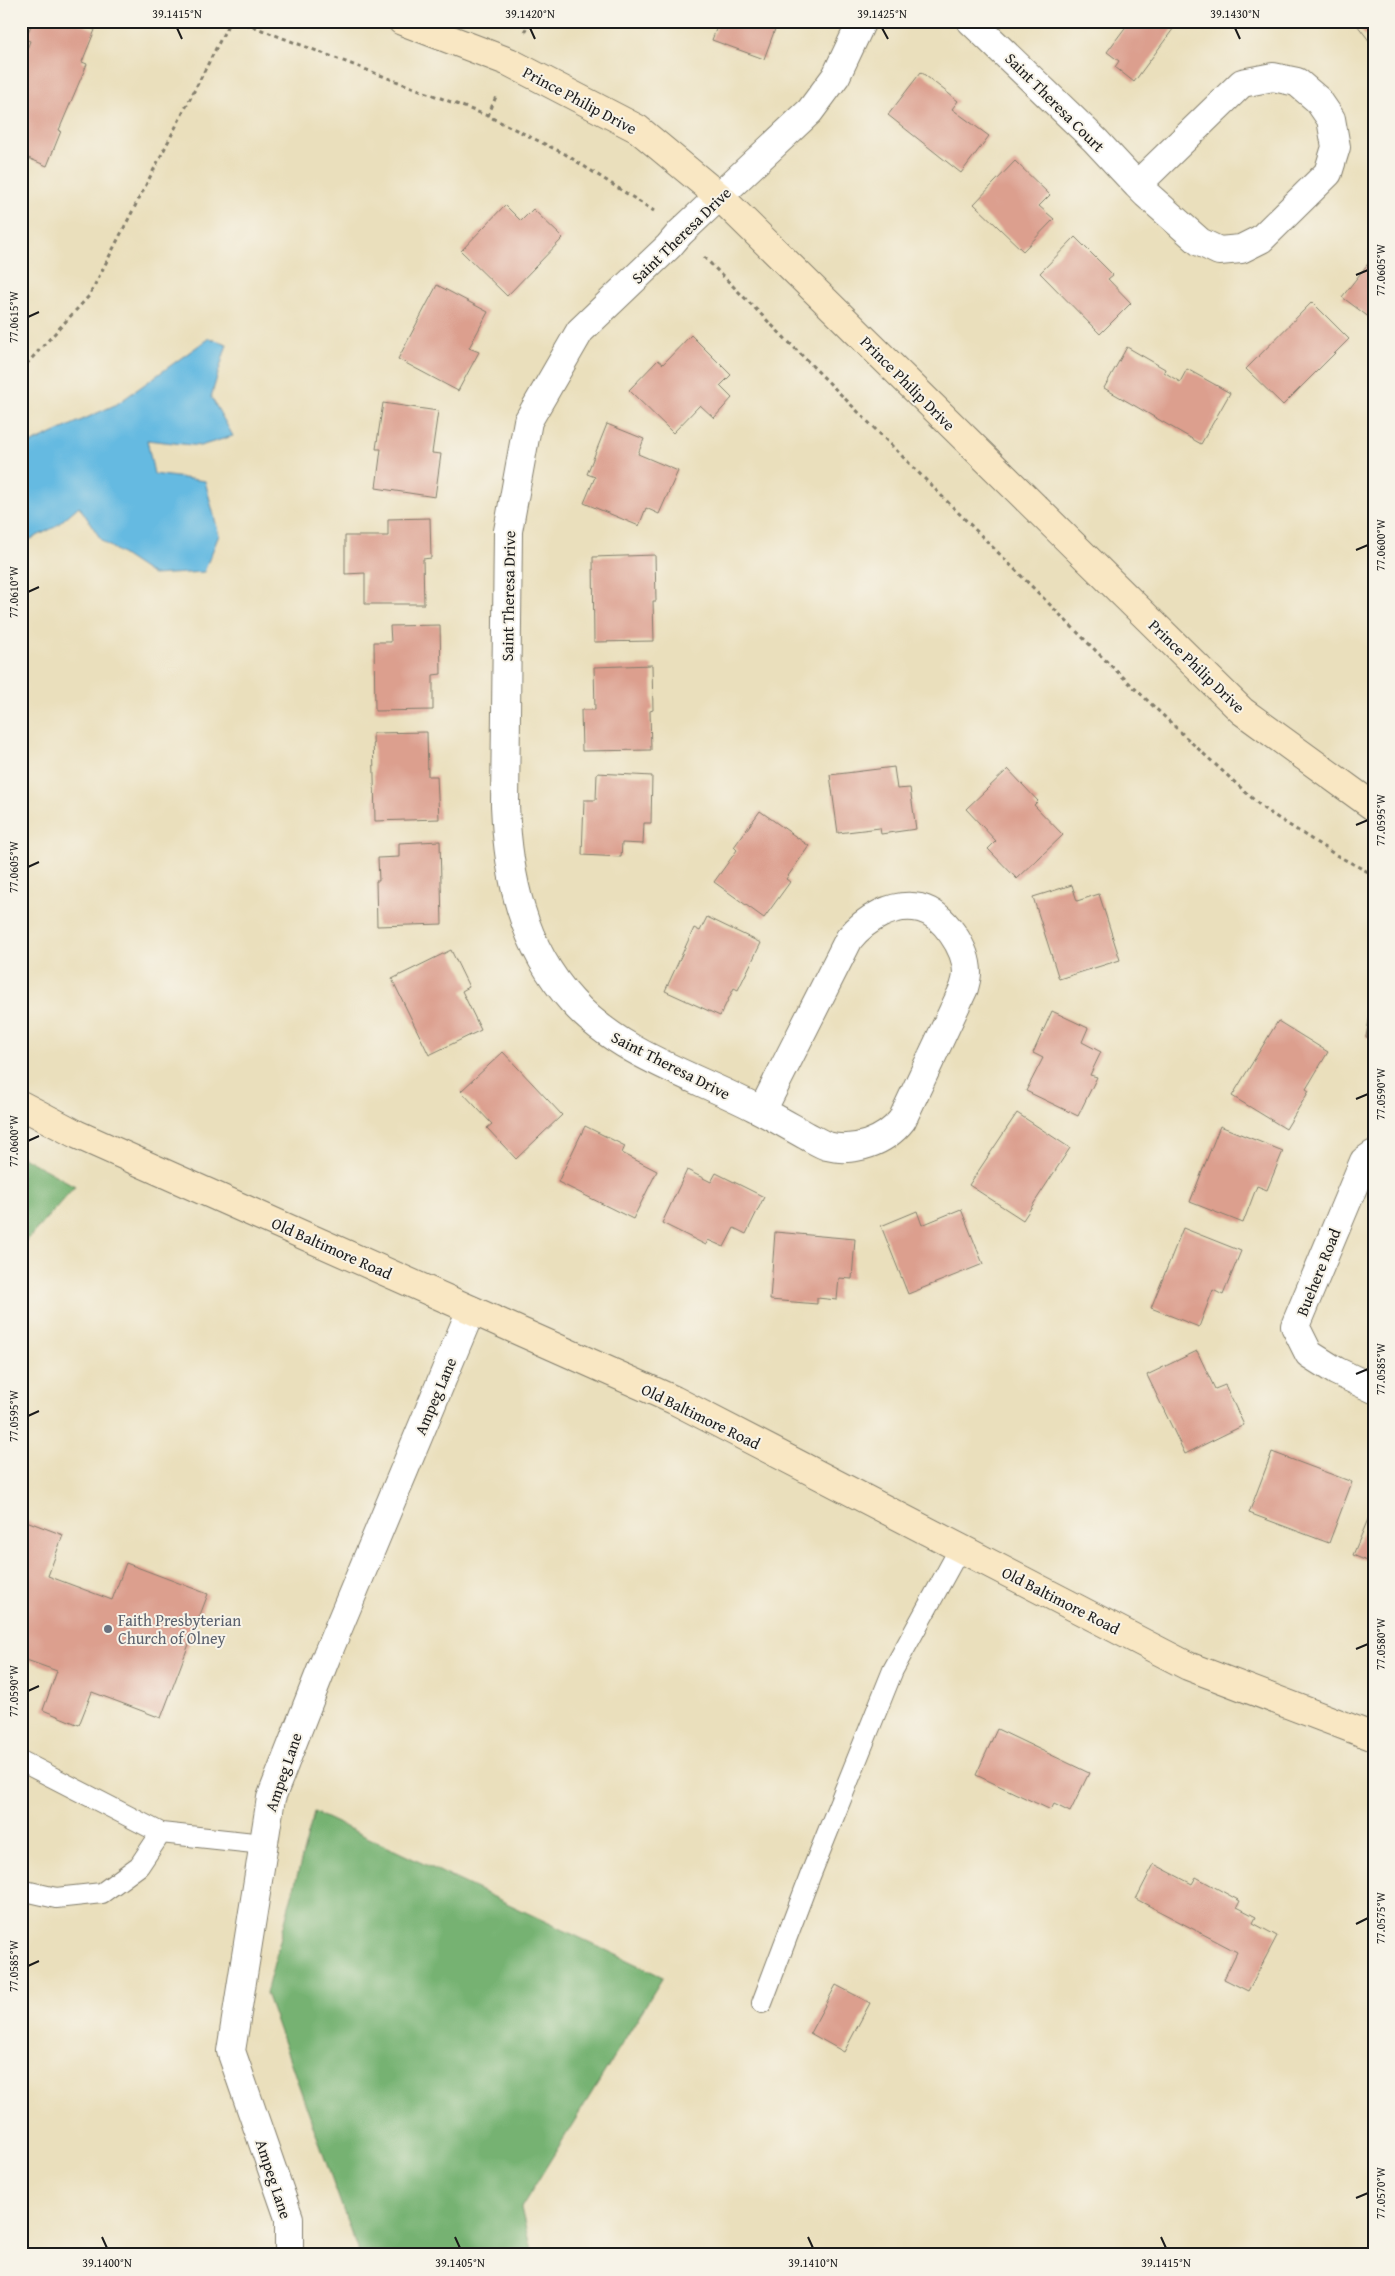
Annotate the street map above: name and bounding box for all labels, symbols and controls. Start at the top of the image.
text: 39.1415°N [152,5,202,22]
text: 39.1420°N [505,5,555,22]
text: 39.1425°N [857,5,907,22]
text: 39.1430°N [1210,5,1260,22]
street label: Saint Theresa Court [1000,47,1111,158]
street label: Prince Philip Drive [519,60,641,140]
street label: Saint Theresa Drive [626,181,736,289]
text: 77.0605°W [1372,243,1389,296]
text: 77.0615°W [5,290,22,343]
street label: Prince Philip Drive [855,330,961,436]
text: 77.0600°W [1372,518,1389,571]
street label: Saint Theresa Drive [495,530,521,662]
text: 77.0610°W [5,565,22,618]
street label: Prince Philip Drive [1143,614,1251,718]
text: 77.0595°W [1372,793,1389,846]
text: 77.0605°W [5,840,22,893]
street label: Saint Theresa Drive [607,1025,735,1105]
text: 77.0590°W [1372,1067,1389,1120]
text: 77.0600°W [5,1114,22,1167]
street label: Old Baltimore Road [268,1211,397,1286]
street label: Buehere Road [1290,1224,1347,1319]
text: 77.0585°W [1372,1342,1389,1395]
street label: Ampeg Lane [408,1353,462,1439]
street label: Old Baltimore Road [637,1377,765,1455]
text: 77.0595°W [5,1389,22,1442]
street label: Old Baltimore Road [998,1560,1125,1640]
place label: Faith Presbyterian Church of Olney [118,1608,241,1650]
text: 77.0580°W [1372,1617,1389,1670]
marker: Faith Presbyterian Church of Olney [102,1623,114,1635]
text: 77.0590°W [5,1664,22,1717]
street label: Ampeg Lane [258,1729,308,1815]
text: 77.0575°W [1372,1891,1389,1944]
text: 77.0585°W [5,1939,22,1992]
street label: Ampeg Lane [250,2136,298,2222]
text: 77.0570°W [1372,2166,1389,2219]
text: 39.1400°N [82,2254,132,2271]
text: 39.1405°N [435,2254,485,2271]
text: 39.1410°N [788,2254,838,2271]
text: 39.1415°N [1141,2254,1191,2271]

